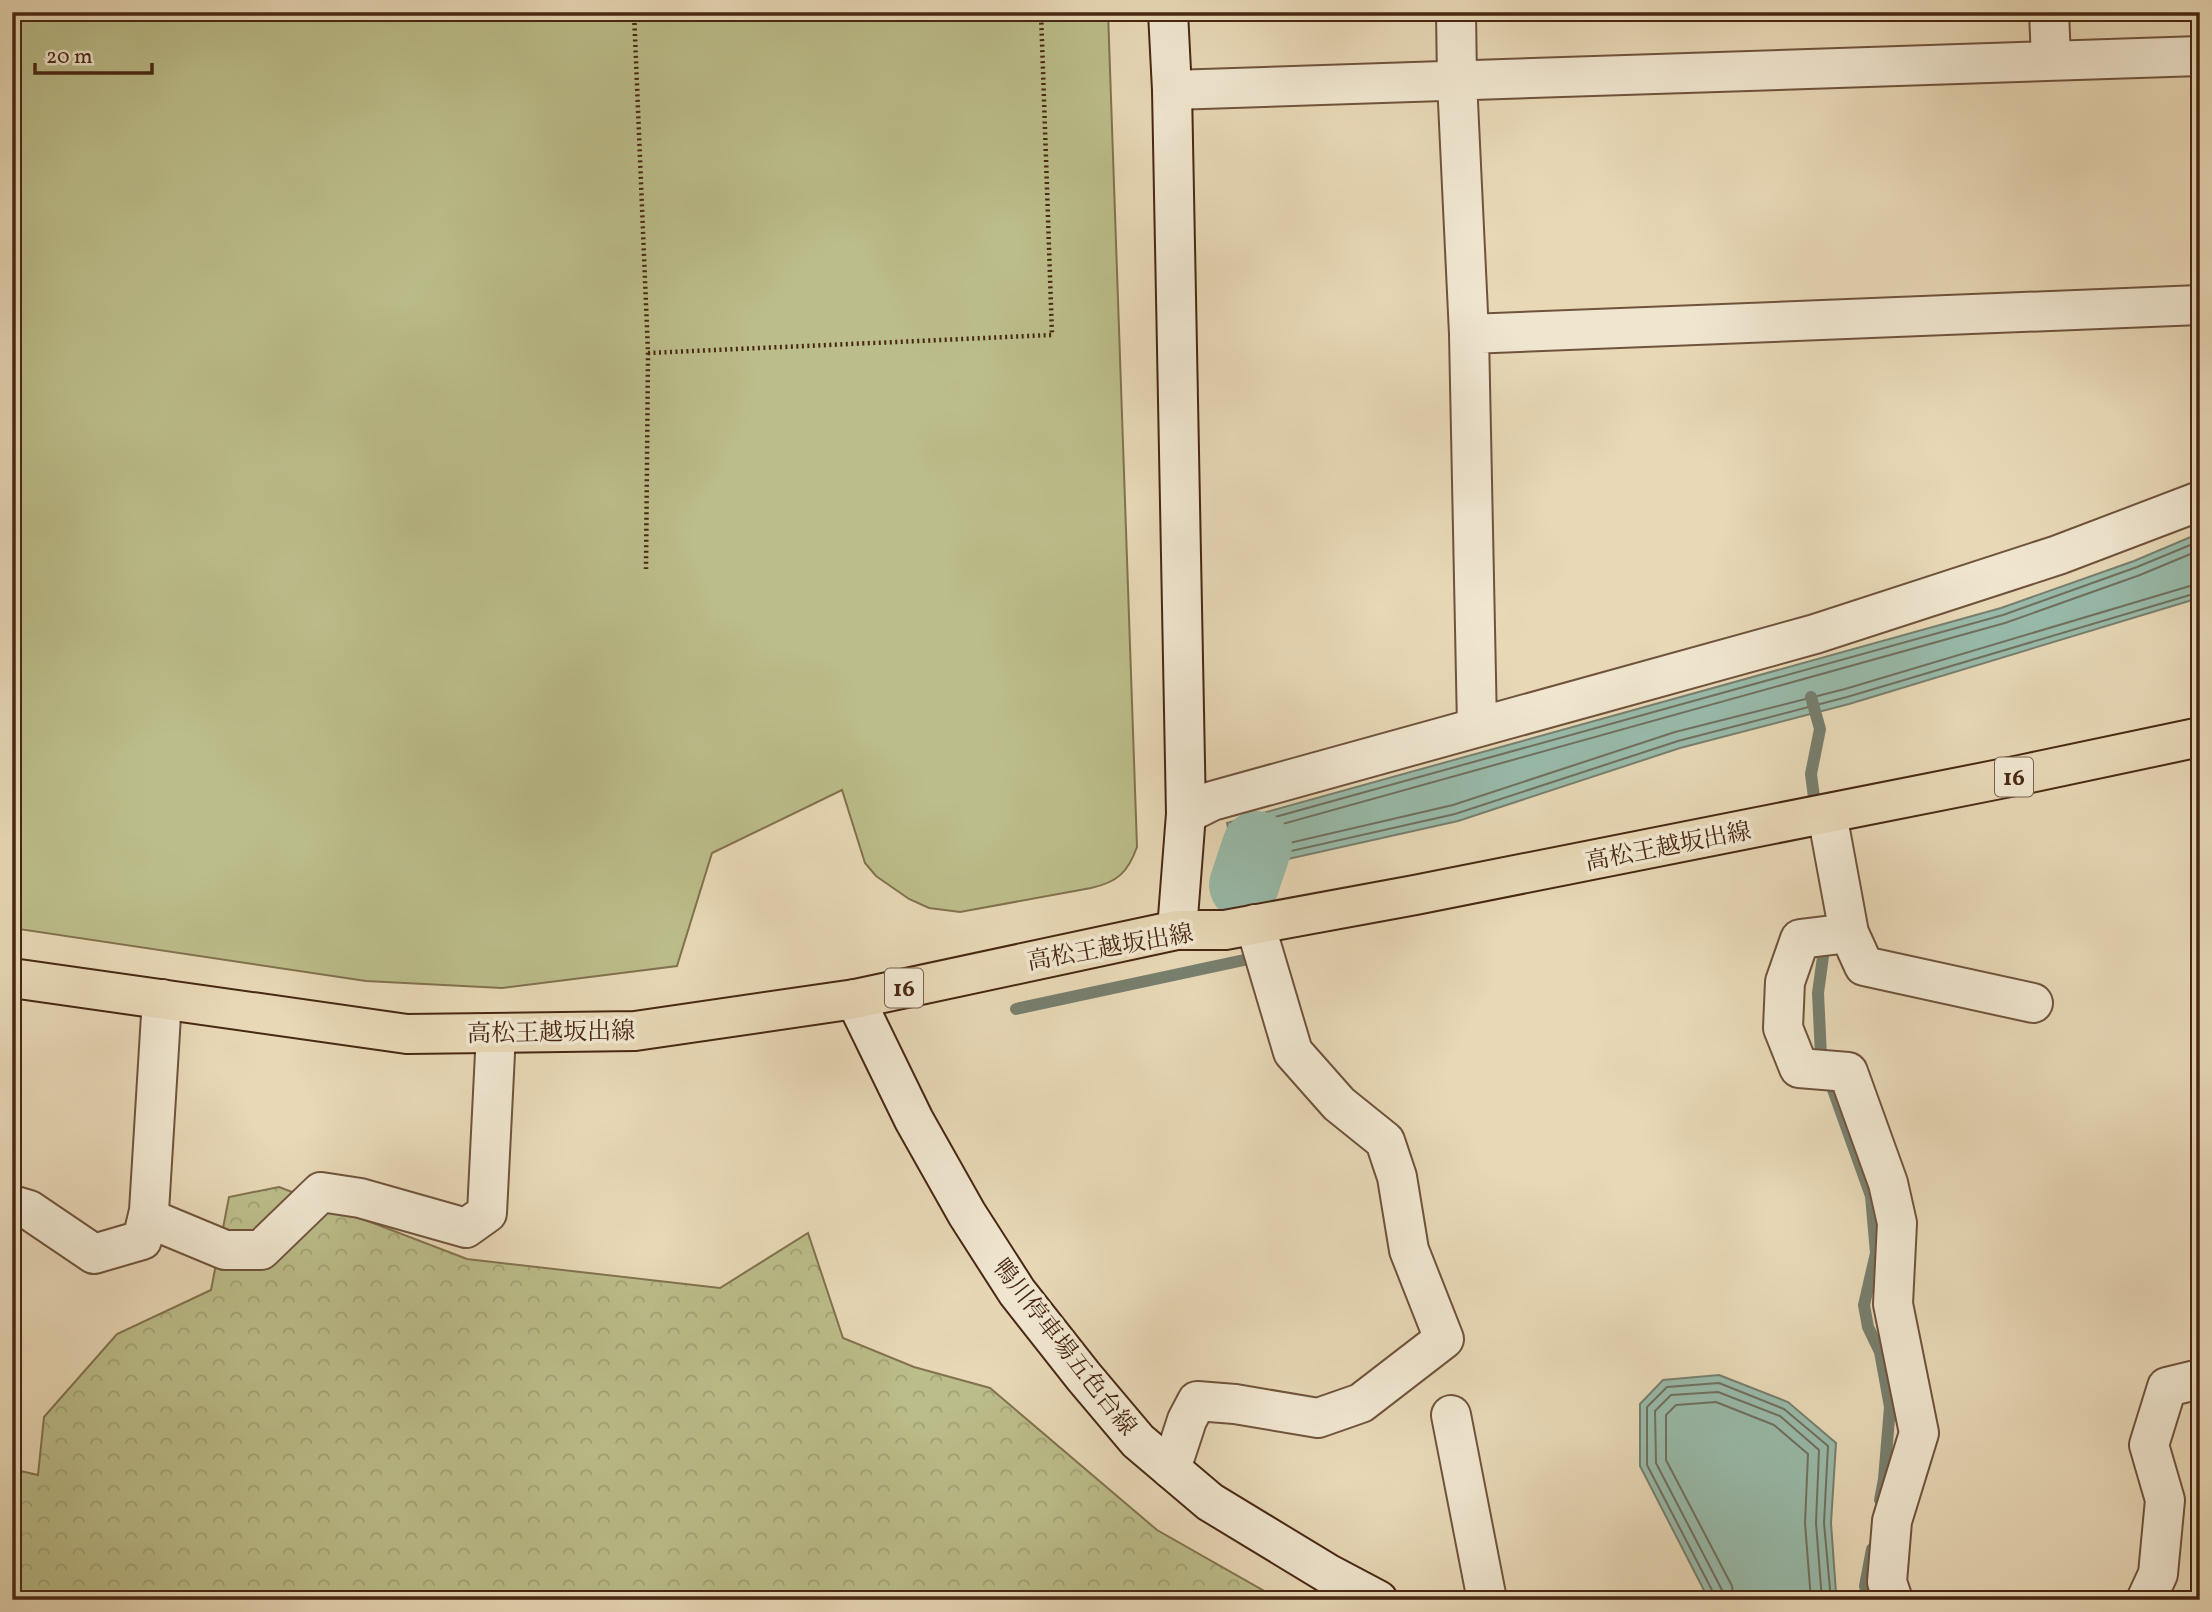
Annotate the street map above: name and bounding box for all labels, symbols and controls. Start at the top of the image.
scale bar [35,32,152,76]
text: 20 m [46,43,92,72]
road number: 16 [1995,758,2033,796]
street label: 高松王越坂出線 [1583,815,1754,881]
street label: 高松王越坂出線 [1025,918,1196,980]
road number: 16 [885,968,923,1007]
street label: 高松王越坂出線 [467,1016,635,1052]
street label: 鴨川停車場五色台線 [984,1253,1143,1444]

